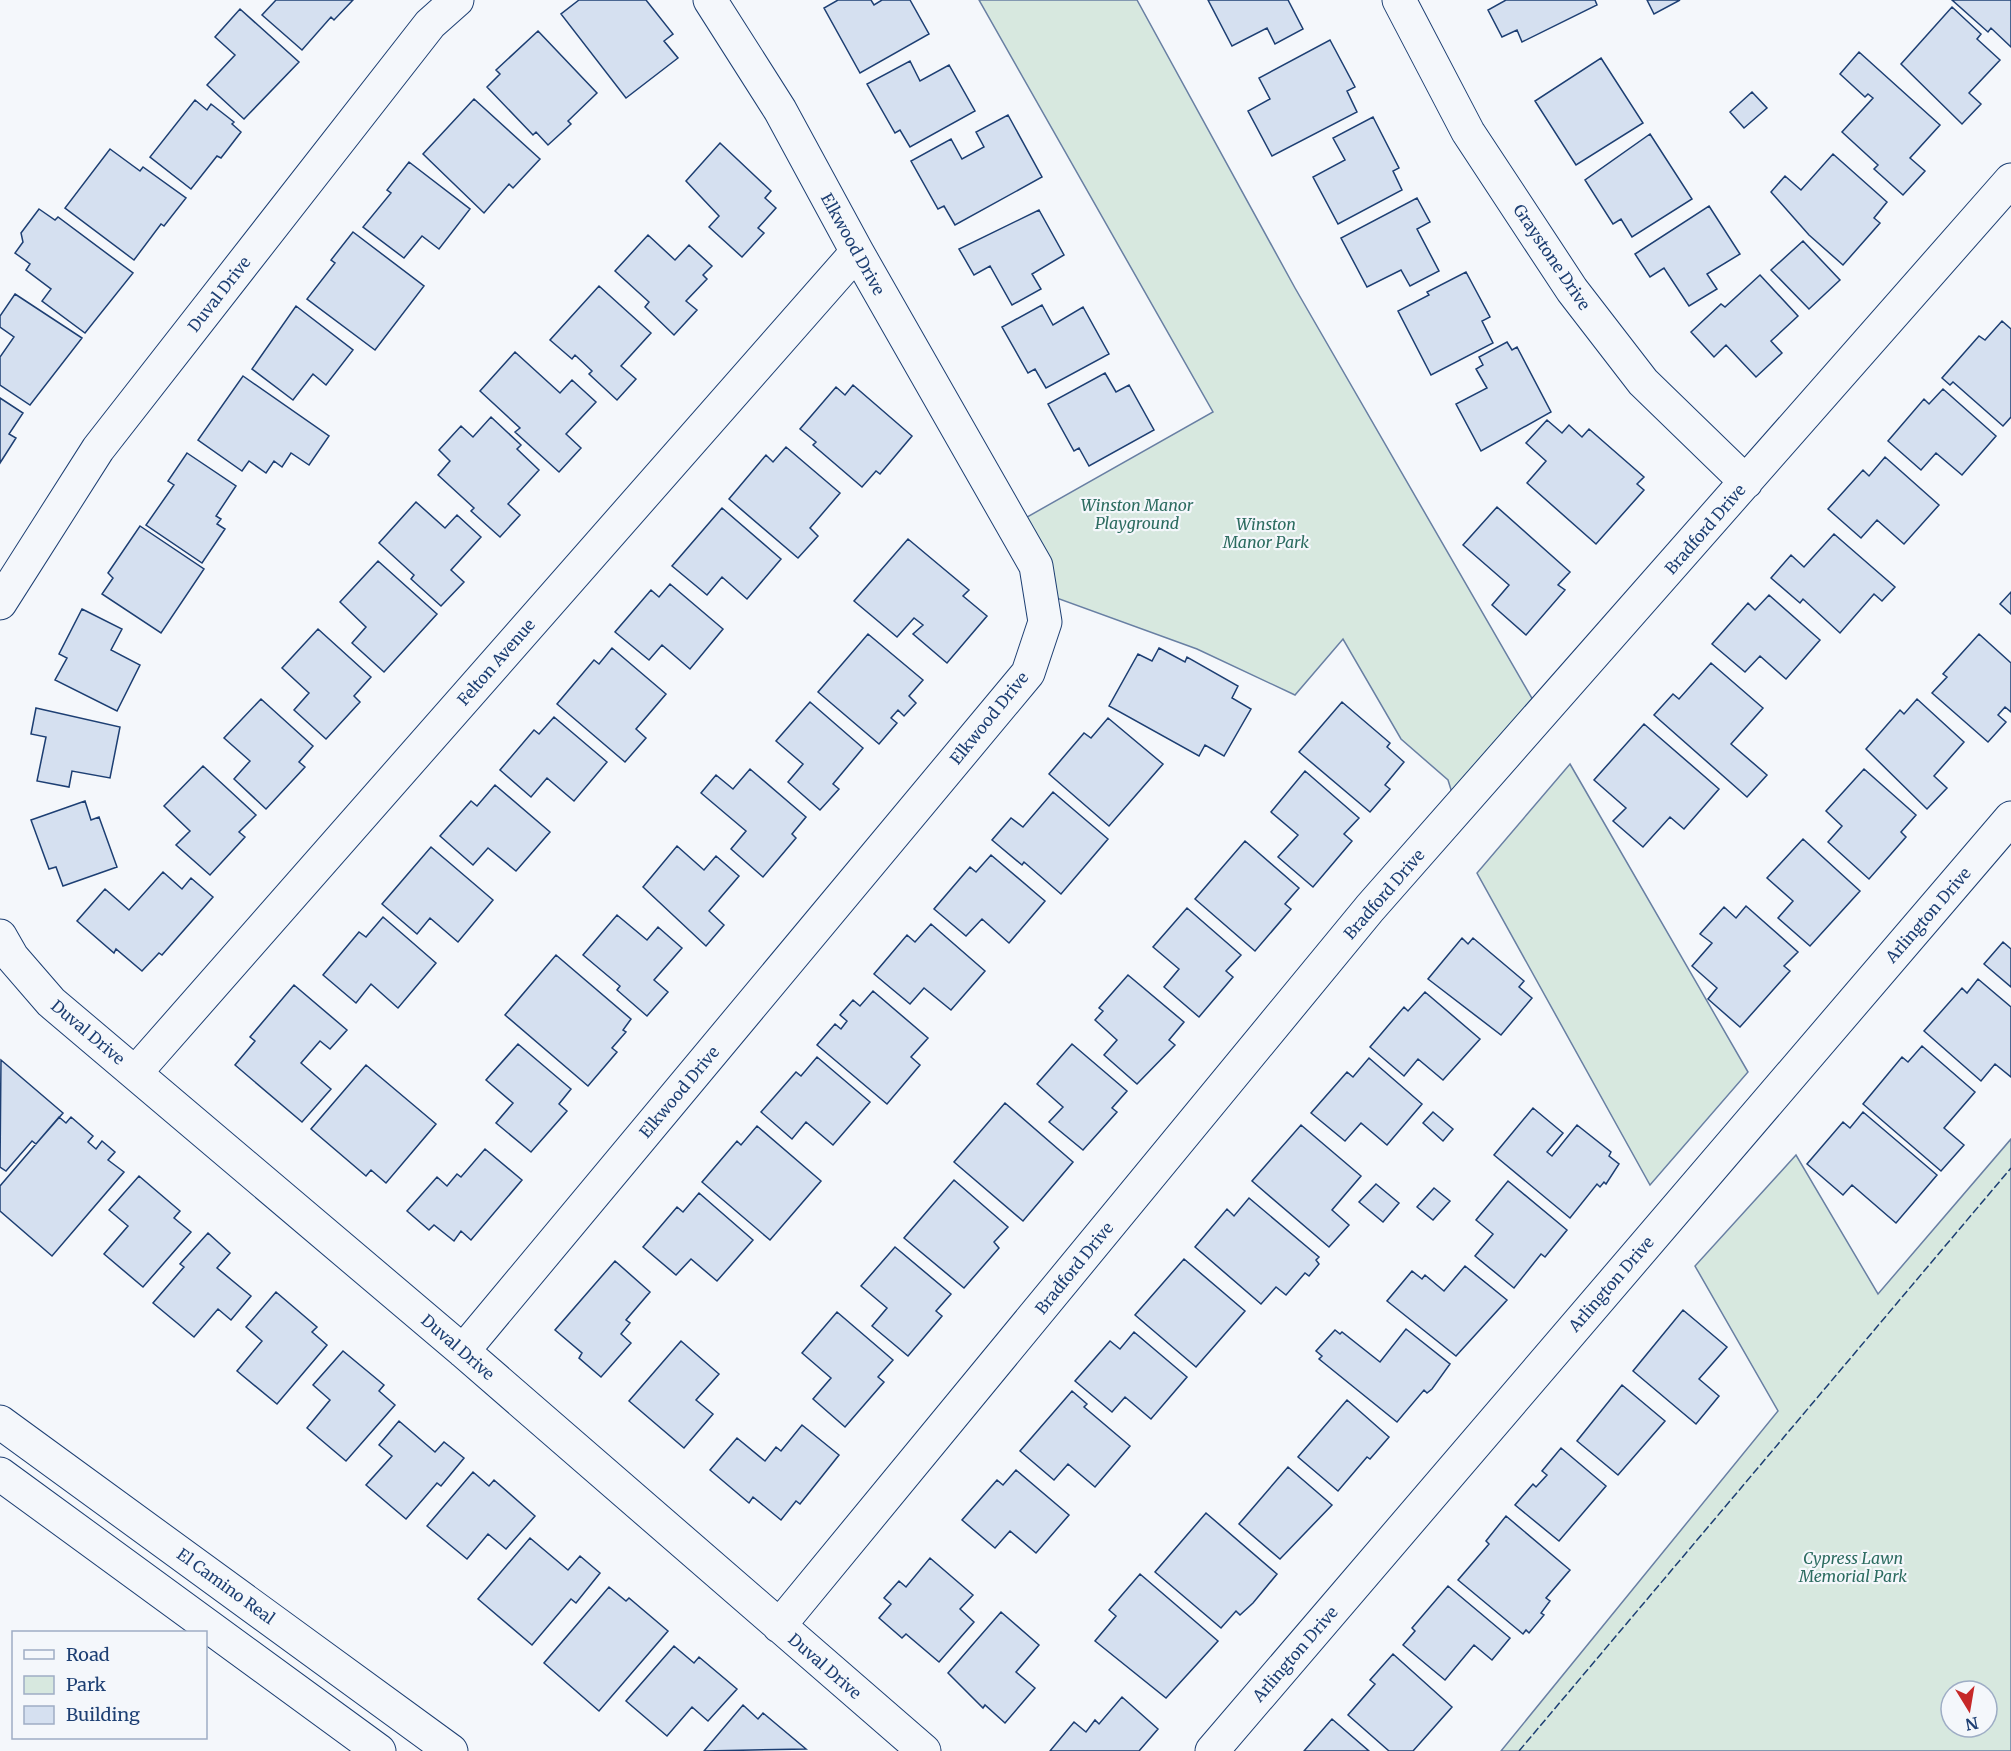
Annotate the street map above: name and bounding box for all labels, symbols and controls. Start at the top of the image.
street label: Elkwood Drive [817,190,889,298]
street label: Graystone Drive [1509,200,1595,314]
street label: Duval Drive [183,252,255,336]
street label: Bradford Drive [1660,480,1750,578]
park label: Winston Manor Playground [1081,495,1194,533]
park label: Winston Manor Park [1222,514,1309,552]
street label: Felton Avenue [453,615,539,709]
street label: Elkwood Drive [946,668,1032,768]
street label: Bradford Drive [1339,845,1429,943]
street label: Arlington Drive [1881,863,1975,967]
street label: Duval Drive [47,995,129,1069]
street label: Elkwood Drive [635,1042,723,1142]
street label: Bradford Drive [1031,1218,1117,1318]
street label: Arlington Drive [1564,1232,1658,1336]
street label: Duval Drive [417,1310,499,1384]
street label: El Camino Real [173,1544,279,1628]
park label: Cypress Lawn Memorial Park [1798,1548,1907,1586]
street label: Arlington Drive [1248,1602,1342,1706]
street label: Duval Drive [784,1629,866,1703]
legend [12,1631,207,1739]
text: Road [66,1643,110,1666]
text: Park [66,1673,107,1696]
north arrow [1939,1679,1999,1739]
text: Building [66,1703,140,1726]
text: N [1963,1713,1980,1735]

